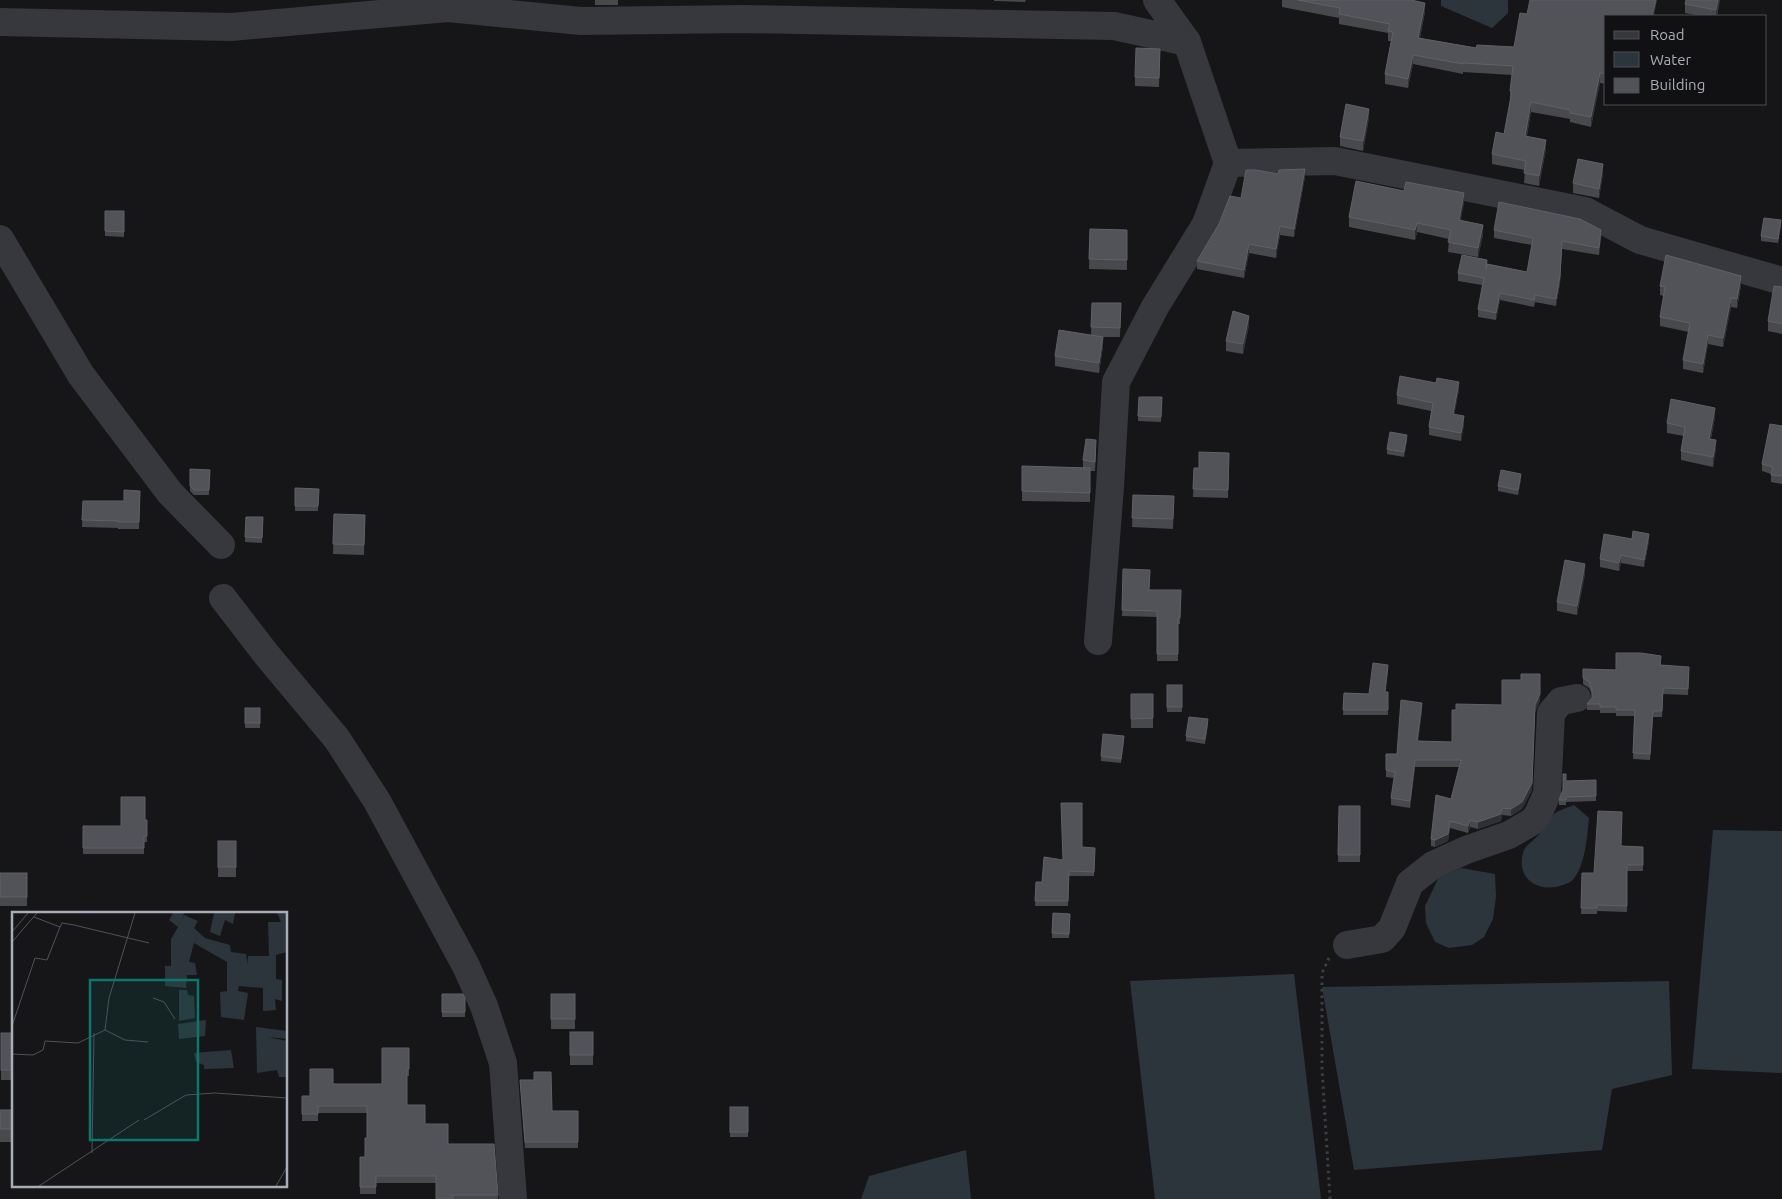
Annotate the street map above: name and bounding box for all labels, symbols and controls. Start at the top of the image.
legend [1604,15,1767,105]
text: Road [1650,26,1685,43]
text: Water [1650,51,1691,68]
text: Building [1650,76,1705,93]
inset map [12,912,288,1186]

